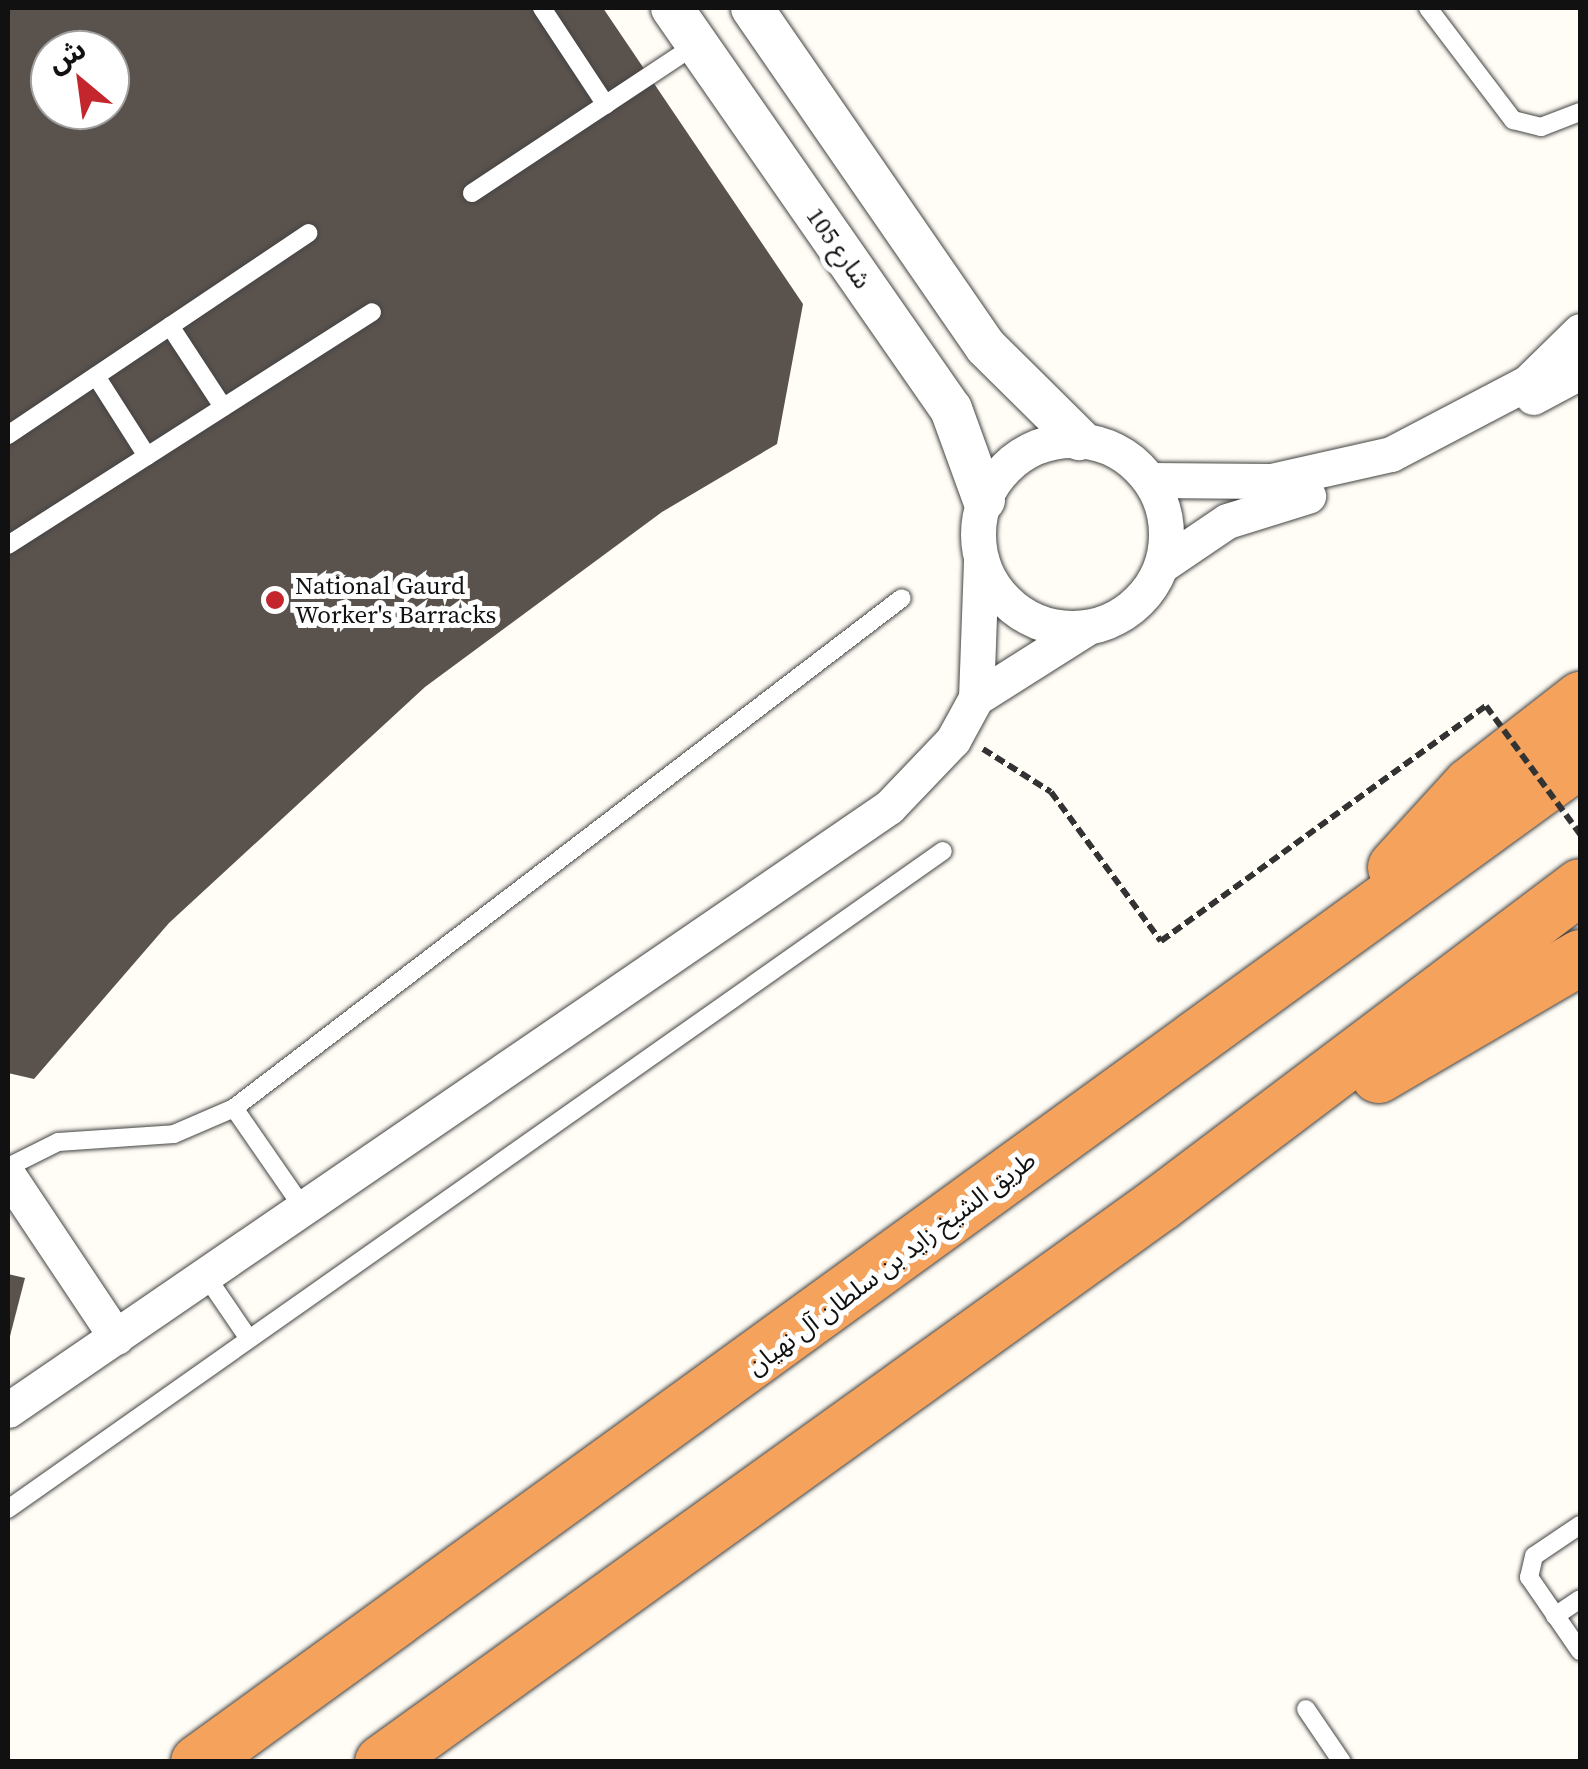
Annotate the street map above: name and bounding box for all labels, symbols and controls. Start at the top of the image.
north arrow [30,30,130,130]
text: ش [40,30,92,81]
street label: شارع 105 [800,202,878,294]
place label: National Gaurd Worker's Barracks [295,571,496,630]
marker: National Gaurd Worker's Barracks [264,589,286,611]
street label: طريق الشيخ زايد بن سلطان آل نهيان [741,1145,1041,1381]

